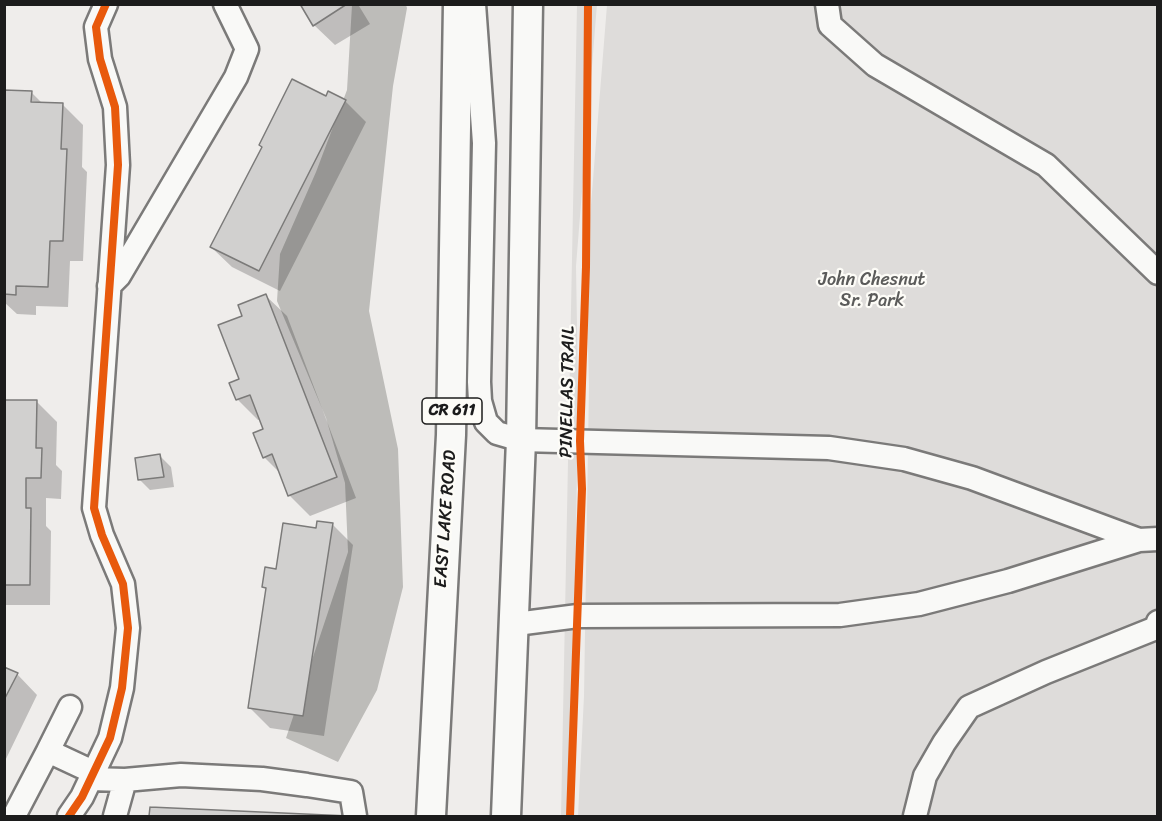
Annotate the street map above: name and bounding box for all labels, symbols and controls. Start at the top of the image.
park label: John Chesnut Sr. Park [819,269,925,312]
street label: PINELLAS TRAIL [556,326,580,458]
road number: CR 611 [422,398,482,424]
street label: EAST LAKE ROAD [430,449,462,589]

